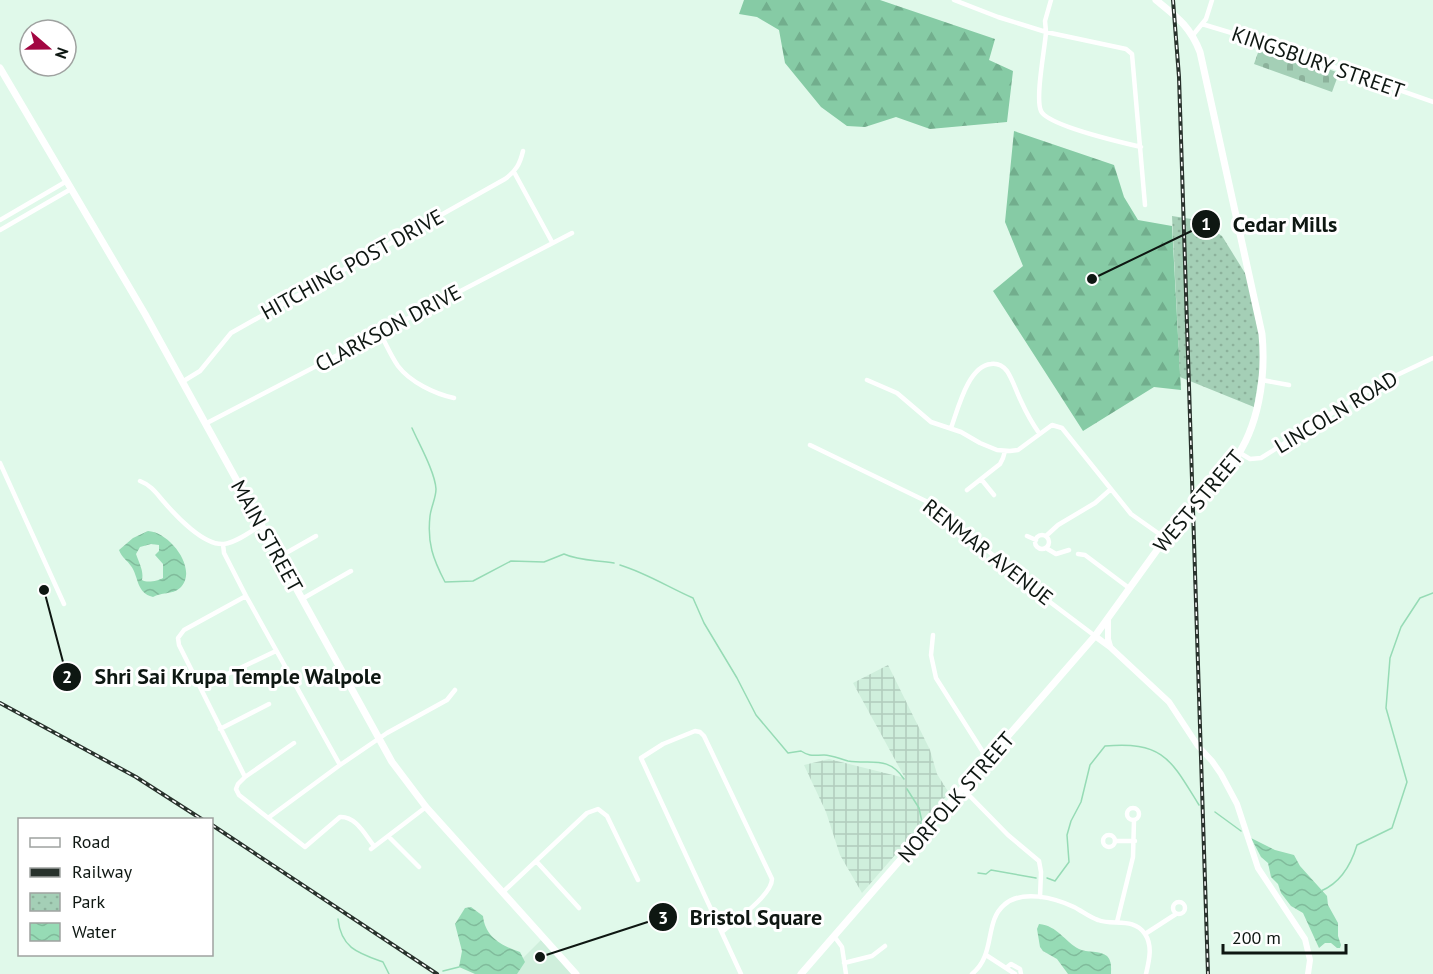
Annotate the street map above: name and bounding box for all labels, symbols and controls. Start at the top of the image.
north arrow [18,18,78,78]
street label: KINGSBURY STREET [1228,20,1408,104]
text: N [51,45,73,61]
street label: HITCHING POST DRIVE [256,203,448,325]
callout: Cedar Mills [1191,204,1350,244]
text: Cedar Mills [1233,210,1337,238]
text: 1 [1201,212,1211,235]
street label: CLARKSON DRIVE [310,278,466,378]
street label: LINCOLN ROAD [1270,365,1402,459]
street label: WEST STREET [1147,444,1249,558]
street label: MAIN STREET [225,475,309,597]
street label: RENMAR AVENUE [918,493,1058,611]
callout: Shri Sai Krupa Temple Walpole [52,657,394,697]
text: Shri Sai Krupa Temple Walpole [95,662,381,690]
text: 2 [62,665,72,688]
street label: NORFOLK STREET [892,726,1020,868]
legend [18,818,213,956]
text: Road [72,830,110,853]
text: Railway [72,860,133,883]
text: Park [72,890,105,913]
callout: Bristol Square [648,897,834,937]
text: Bristol Square [690,903,822,931]
text: 3 [658,906,668,929]
scale bar [1223,917,1346,955]
text: Water [72,920,116,943]
text: 200 m [1232,926,1281,949]

